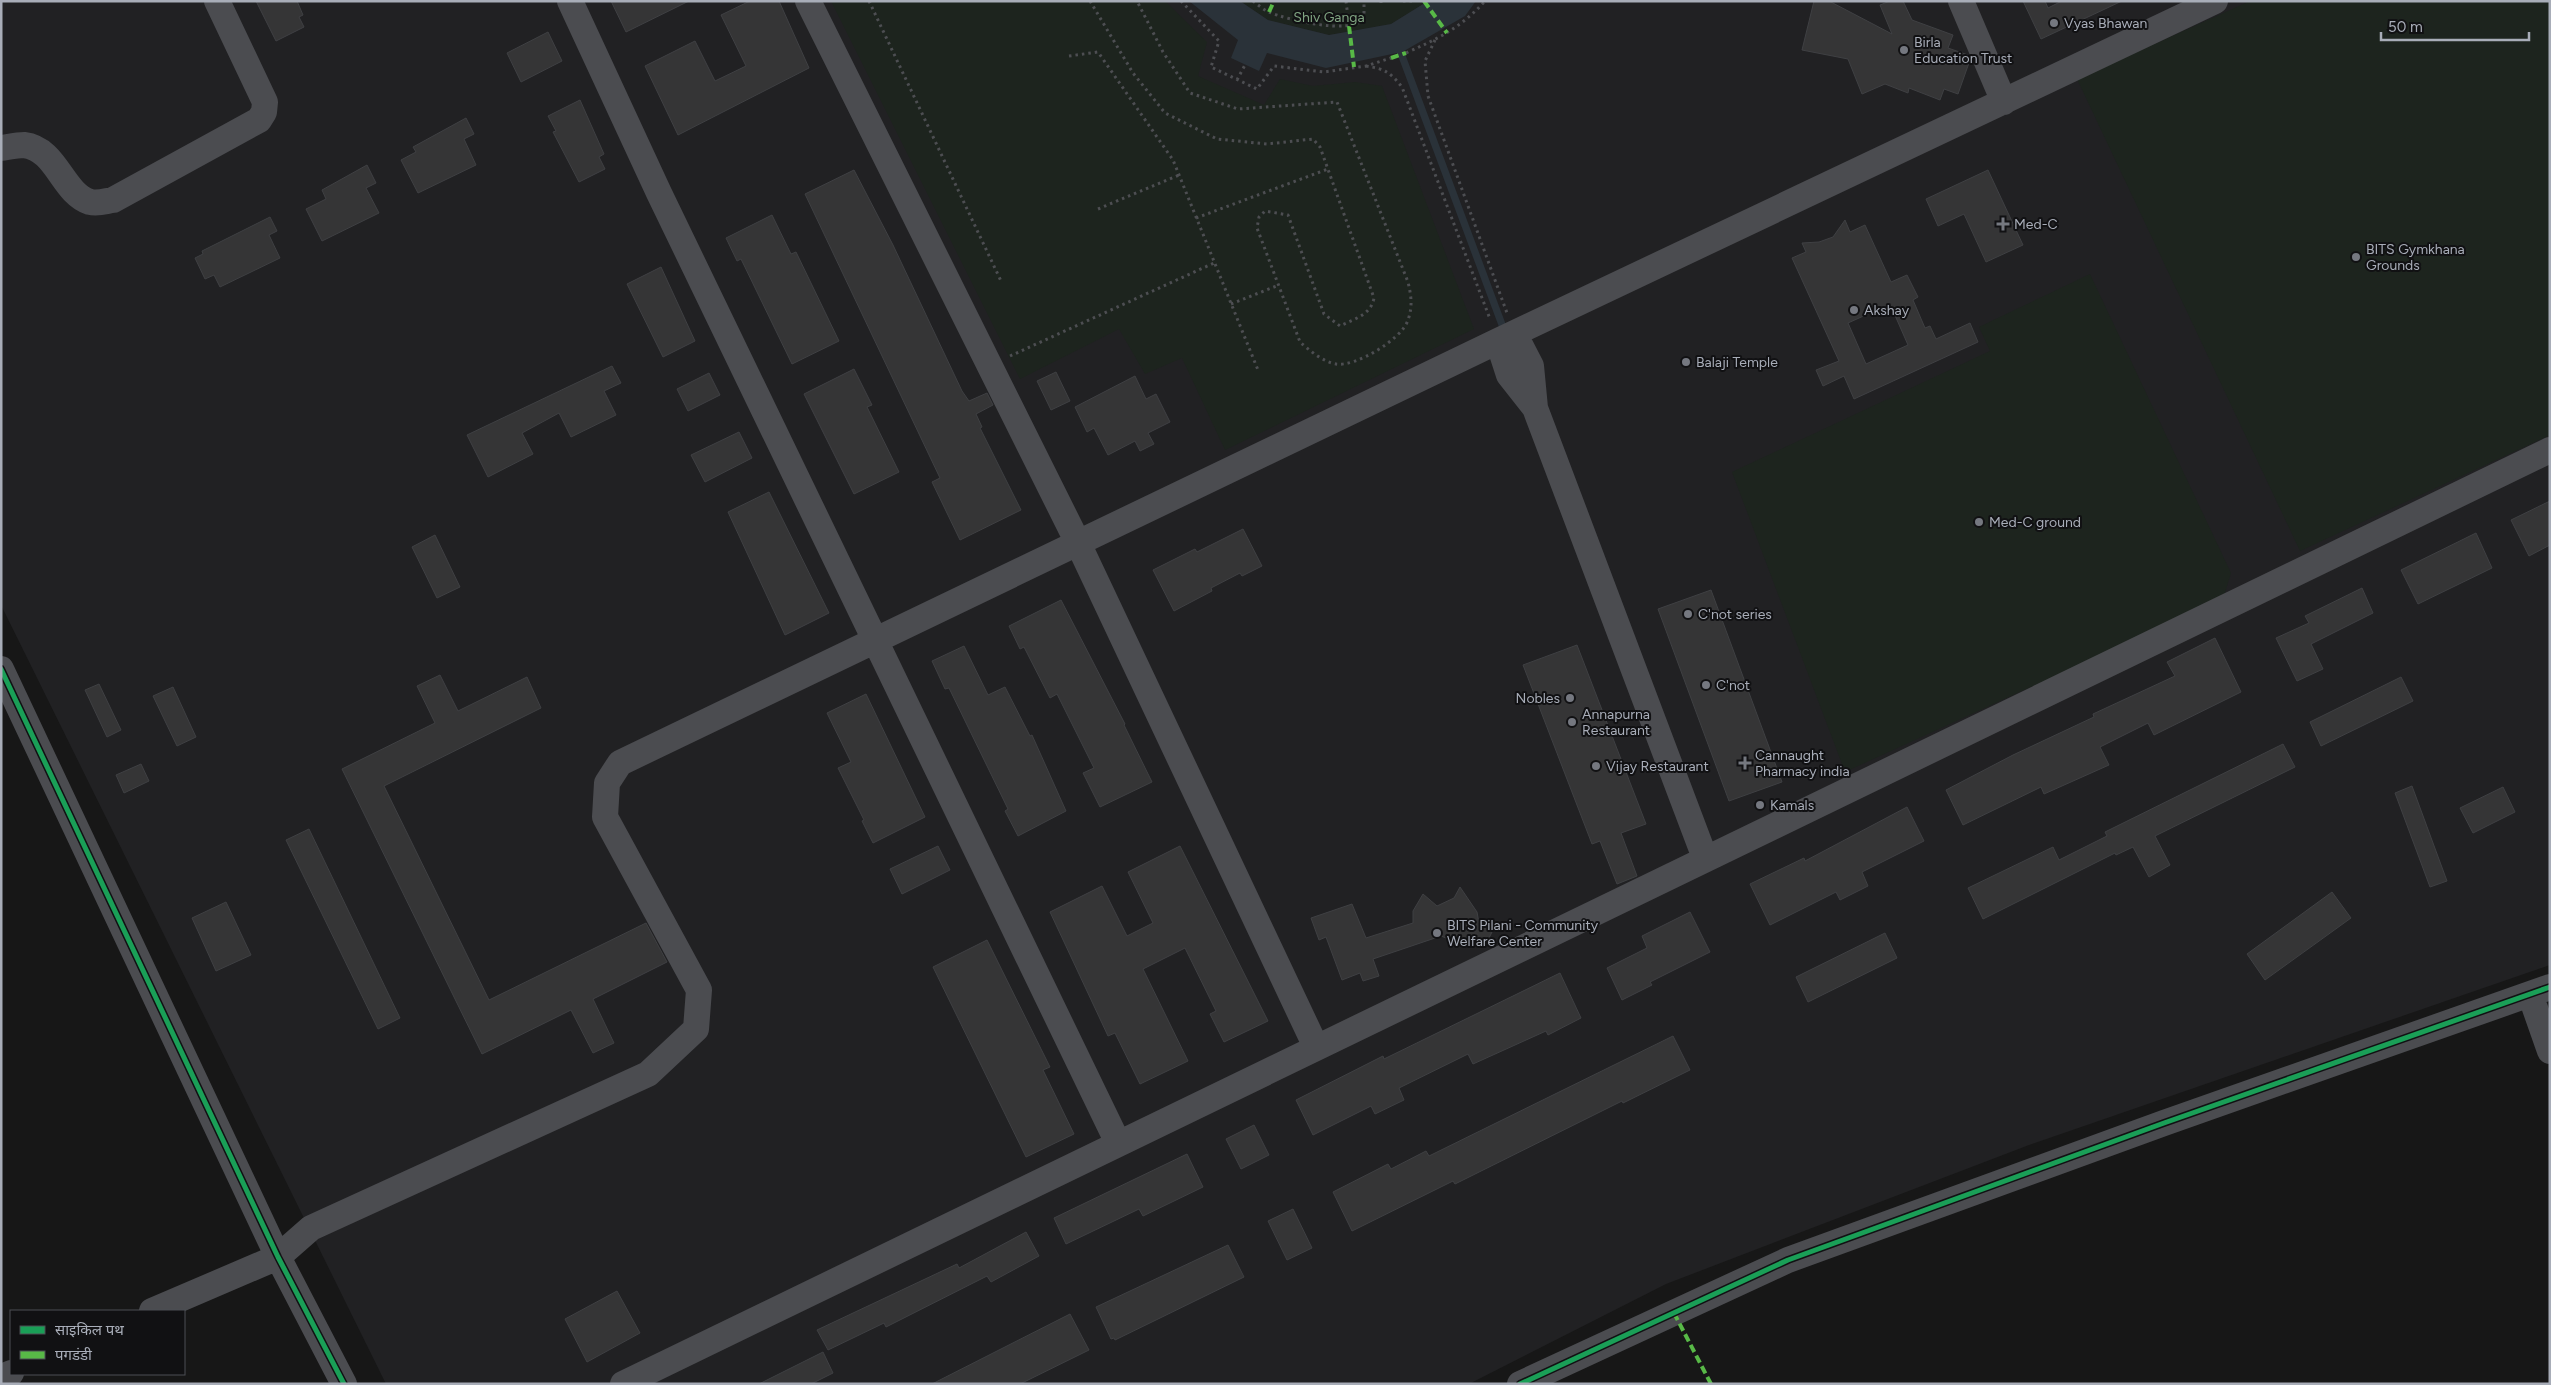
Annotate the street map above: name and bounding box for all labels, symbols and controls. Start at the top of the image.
park label: Shiv Ganga [1293,9,1365,26]
scale bar [2381,10,2528,42]
place label: Vyas Bhawan [2064,15,2147,32]
marker: Vyas Bhawan [2048,17,2060,29]
text: 50 m [2388,18,2423,36]
place label: Birla Education Trust [1914,34,2012,67]
marker: Birla Education Trust [1898,44,1910,56]
place label: Med-C [2014,216,2058,233]
marker: Med-C [1996,217,2010,231]
place label: BITS Gymkhana Grounds [2366,241,2465,274]
marker: BITS Gymkhana Grounds [2350,251,2362,263]
place label: Akshay [1864,302,1910,319]
marker: Akshay [1848,304,1860,316]
place label: Balaji Temple [1696,354,1778,371]
marker: Balaji Temple [1680,356,1692,368]
place label: Med-C ground [1989,514,2081,531]
marker: Med-C ground [1973,516,1985,528]
place label: C'not series [1698,606,1772,623]
marker: C'not series [1682,608,1694,620]
place label: C'not [1716,677,1750,694]
marker: C'not [1700,679,1712,691]
place label: Nobles [1516,690,1560,707]
marker: Nobles [1564,692,1576,704]
place label: Annapurna Restaurant [1582,706,1650,739]
marker: Annapurna Restaurant [1566,716,1578,728]
place label: Cannaught Pharmacy india [1755,747,1850,780]
marker: Cannaught Pharmacy india [1739,757,1751,769]
place label: Vijay Restaurant [1606,758,1709,775]
marker: Vijay Restaurant [1590,760,1602,772]
place label: Kamals [1770,797,1814,814]
marker: Kamals [1754,799,1766,811]
place label: BITS Pilani - Community Welfare Center [1447,917,1599,950]
marker: BITS Pilani - Community Welfare Center [1431,927,1443,939]
legend [10,1310,185,1375]
text: साइकिल पथ [55,1321,124,1339]
text: पगडंडी [55,1346,93,1364]

